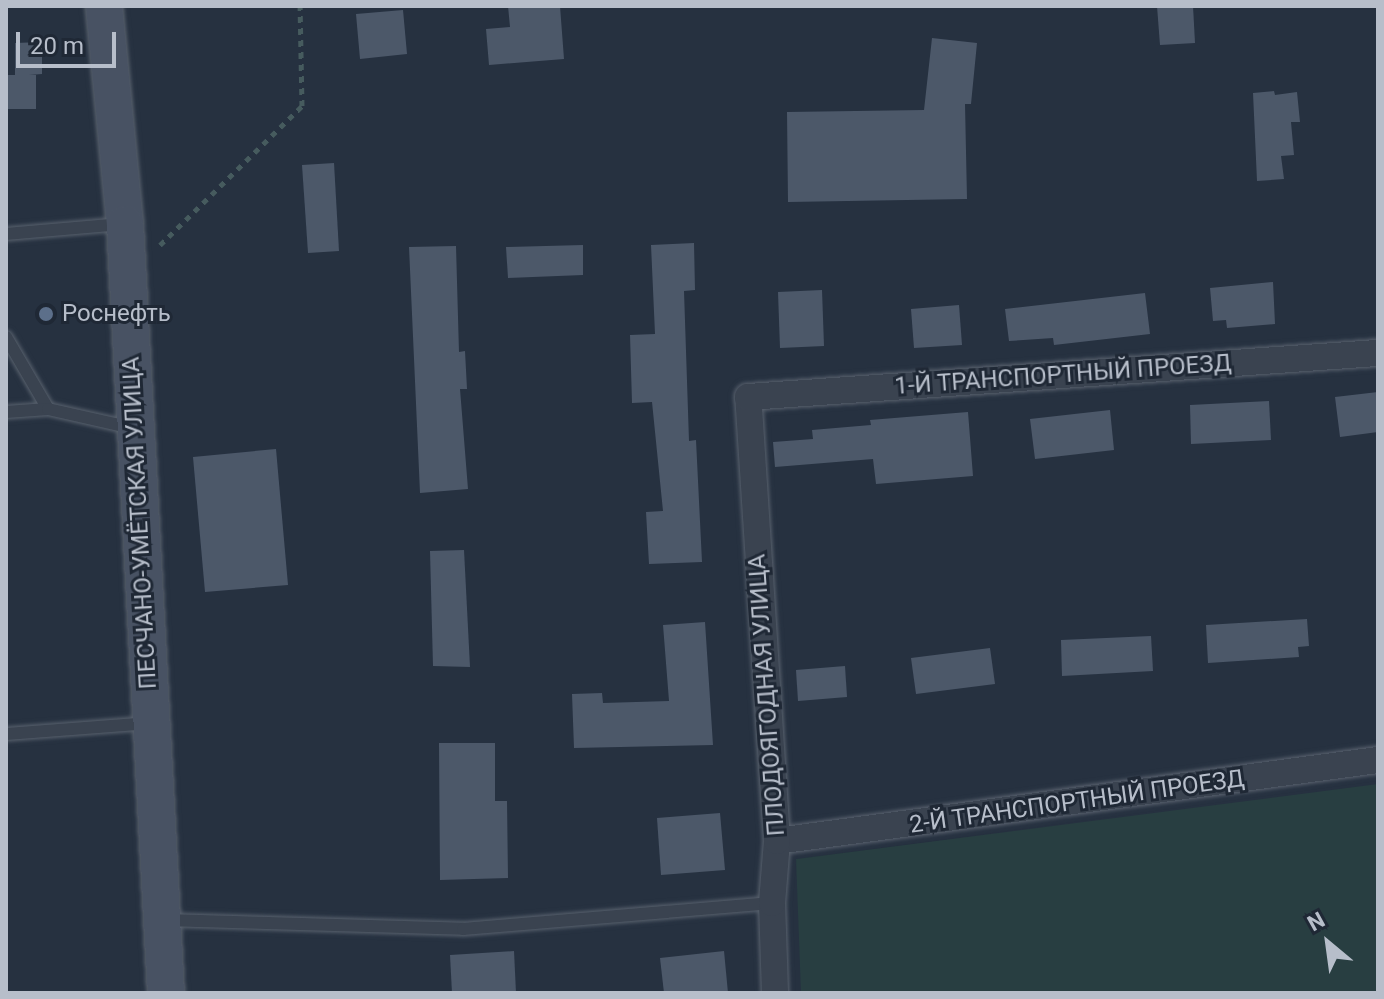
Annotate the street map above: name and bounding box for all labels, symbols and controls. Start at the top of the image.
scale bar [20,16,120,66]
text: 20 m [30,32,84,60]
place label: Роснефть [62,300,171,328]
marker: Роснефть [37,305,55,323]
street label: 1-Й ТРАНСПОРТНЫЙ ПРОЕЗД [893,349,1233,401]
street label: ПЕСЧАНО-УМЁТСКАЯ УЛИЦА [117,356,163,690]
street label: ПЛОДОЯГОДНАЯ УЛИЦА [743,553,791,837]
street label: 2-Й ТРАНСПОРТНЫЙ ПРОЕЗД [908,764,1246,840]
north arrow [1288,903,1368,983]
text: N [1303,907,1329,936]

